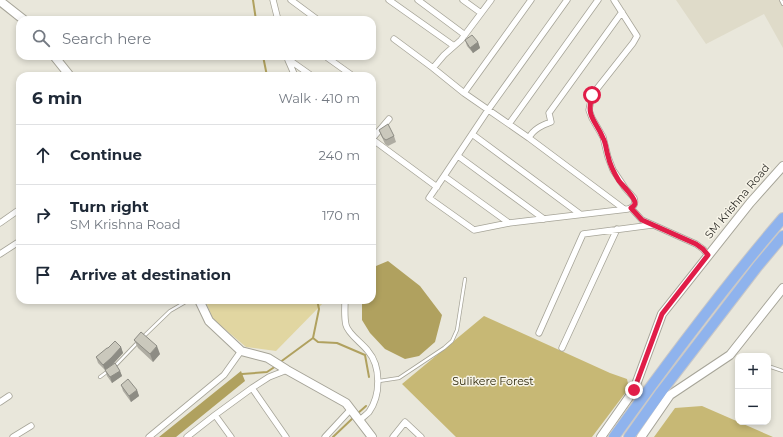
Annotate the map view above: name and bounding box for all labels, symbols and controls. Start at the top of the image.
search box [16,16,376,60]
icon: search [30,27,52,49]
text: Search here [62,29,151,48]
route start [583,86,601,104]
text: 6 min [32,88,82,108]
text: Walk · 410 m [278,90,360,106]
icon: ahead [32,144,54,166]
text: Continue [70,145,142,164]
text: 240 m [319,147,360,163]
street label: SM Krishna Road [702,161,772,241]
text: Turn right [70,197,149,216]
icon: right [32,204,54,226]
text: 170 m [322,207,360,223]
text: SM Krishna Road [70,216,181,232]
icon: arrive [32,264,54,286]
text: Arrive at destination [70,265,231,284]
map controls [735,353,771,425]
button: + [735,353,771,389]
park label: Sulikere Forest [452,374,534,388]
route end [625,381,643,399]
button: − [735,389,771,425]

